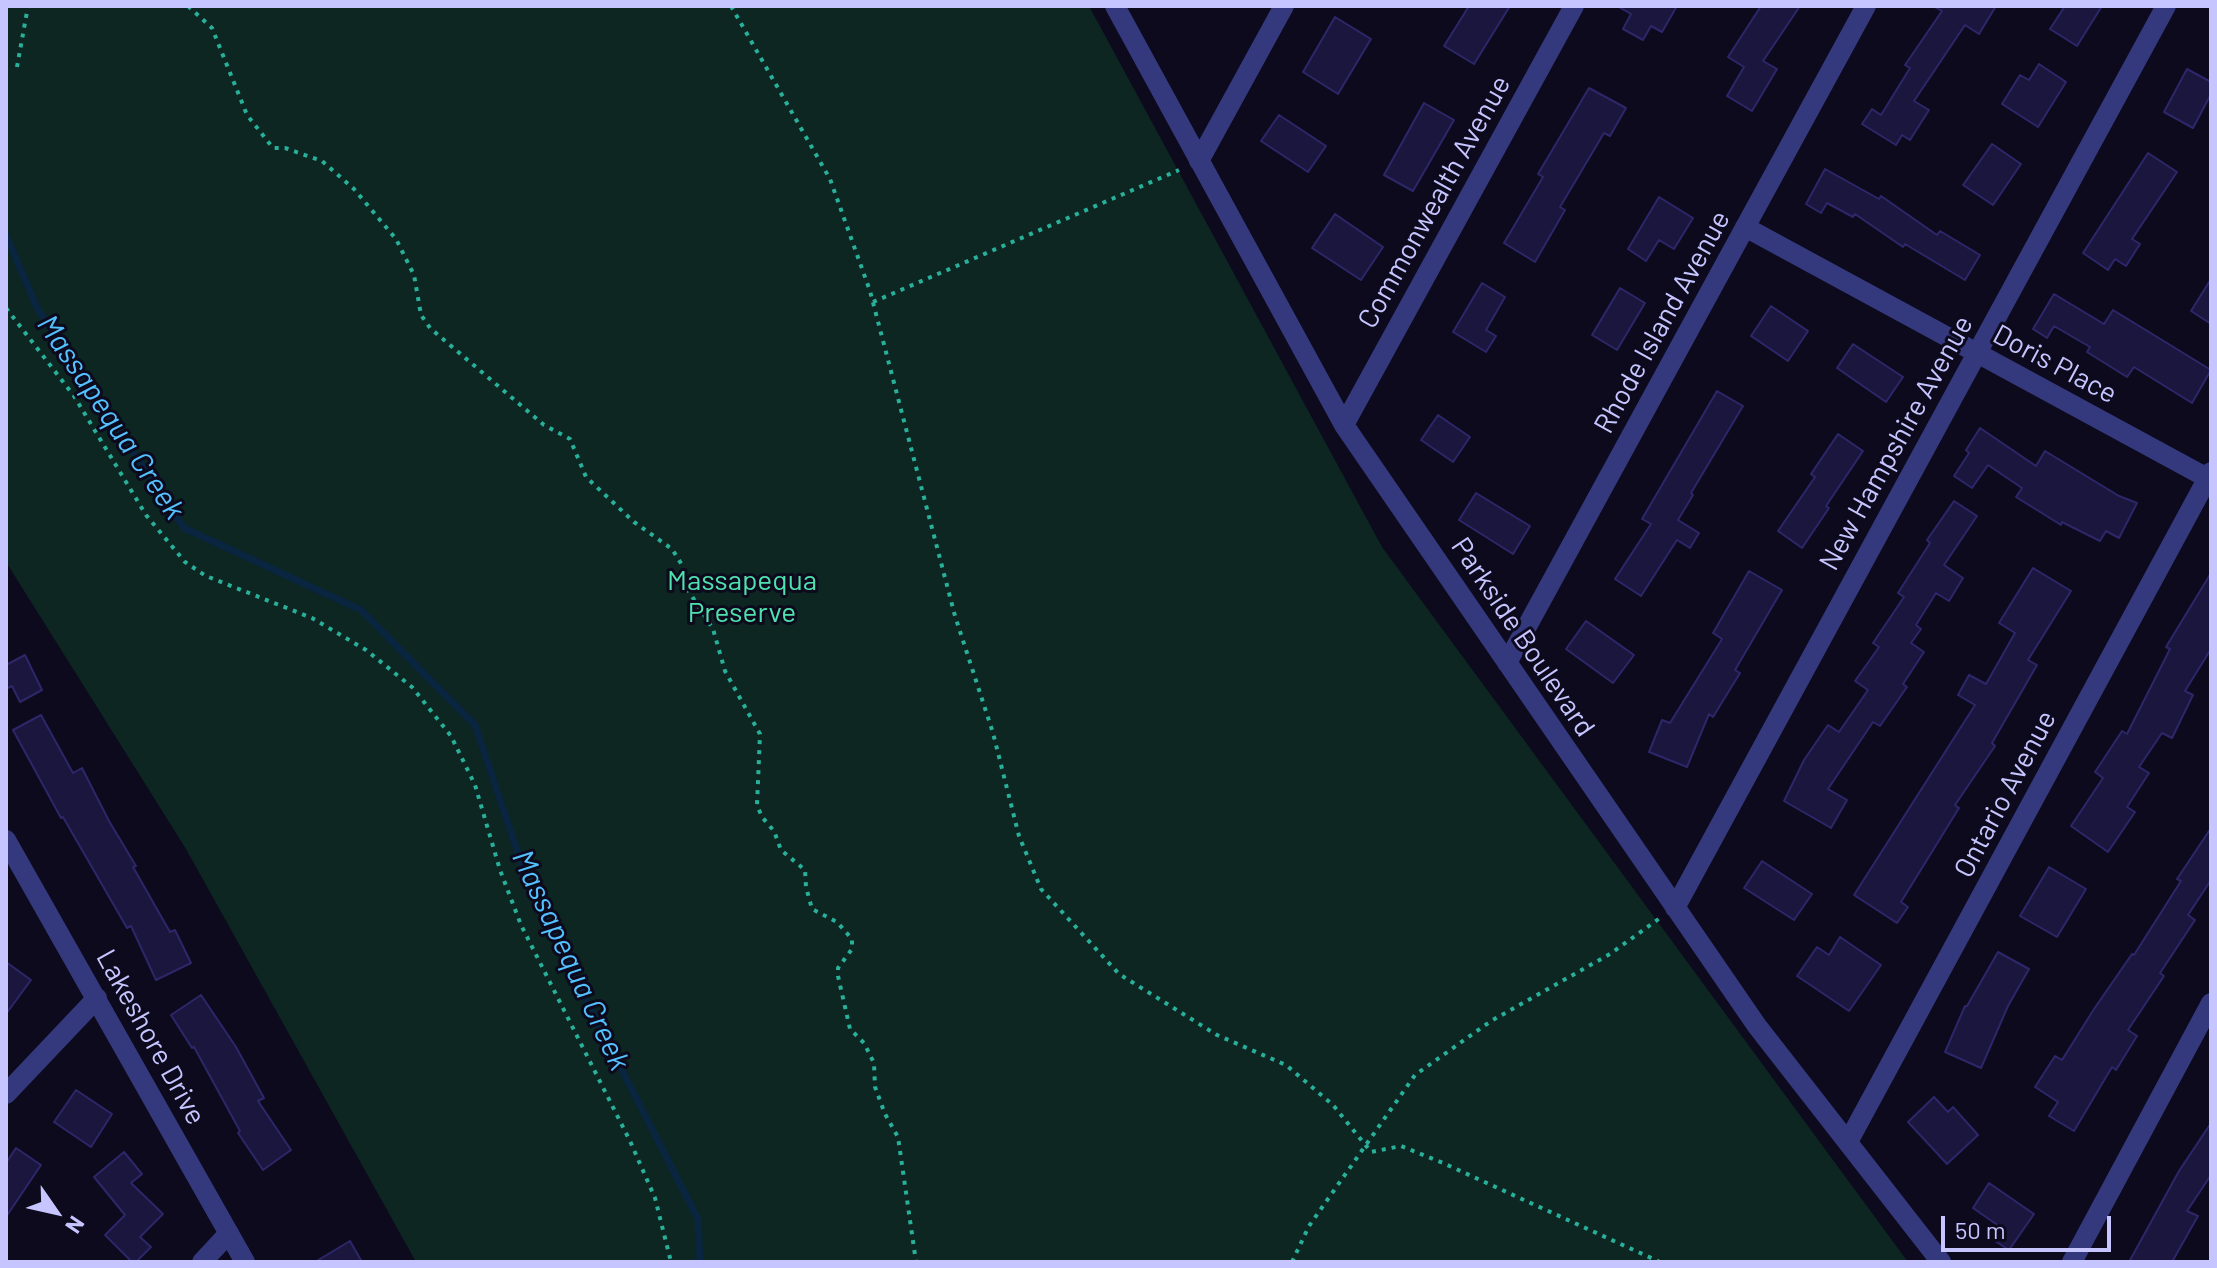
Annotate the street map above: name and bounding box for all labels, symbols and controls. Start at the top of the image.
street label: Commonwealth Avenue [1351,70,1517,334]
street label: Rhode Island Avenue [1587,205,1737,439]
water label: Massapequa Creek [29,308,193,526]
street label: New Hampshire Avenue [1812,310,1980,576]
street label: Doris Place [1987,317,2123,411]
street label: Parkside Boulevard [1444,531,1602,743]
park label: Massapequa Preserve [667,564,817,630]
street label: Ontario Avenue [1947,705,2063,883]
water label: Massapequa Creek [504,844,638,1076]
street label: Lakeshore Drive [89,944,213,1130]
north arrow [16,1172,96,1252]
scale bar [1945,1200,2115,1250]
text: N [61,1212,91,1239]
text: 50 m [1955,1215,2006,1244]

